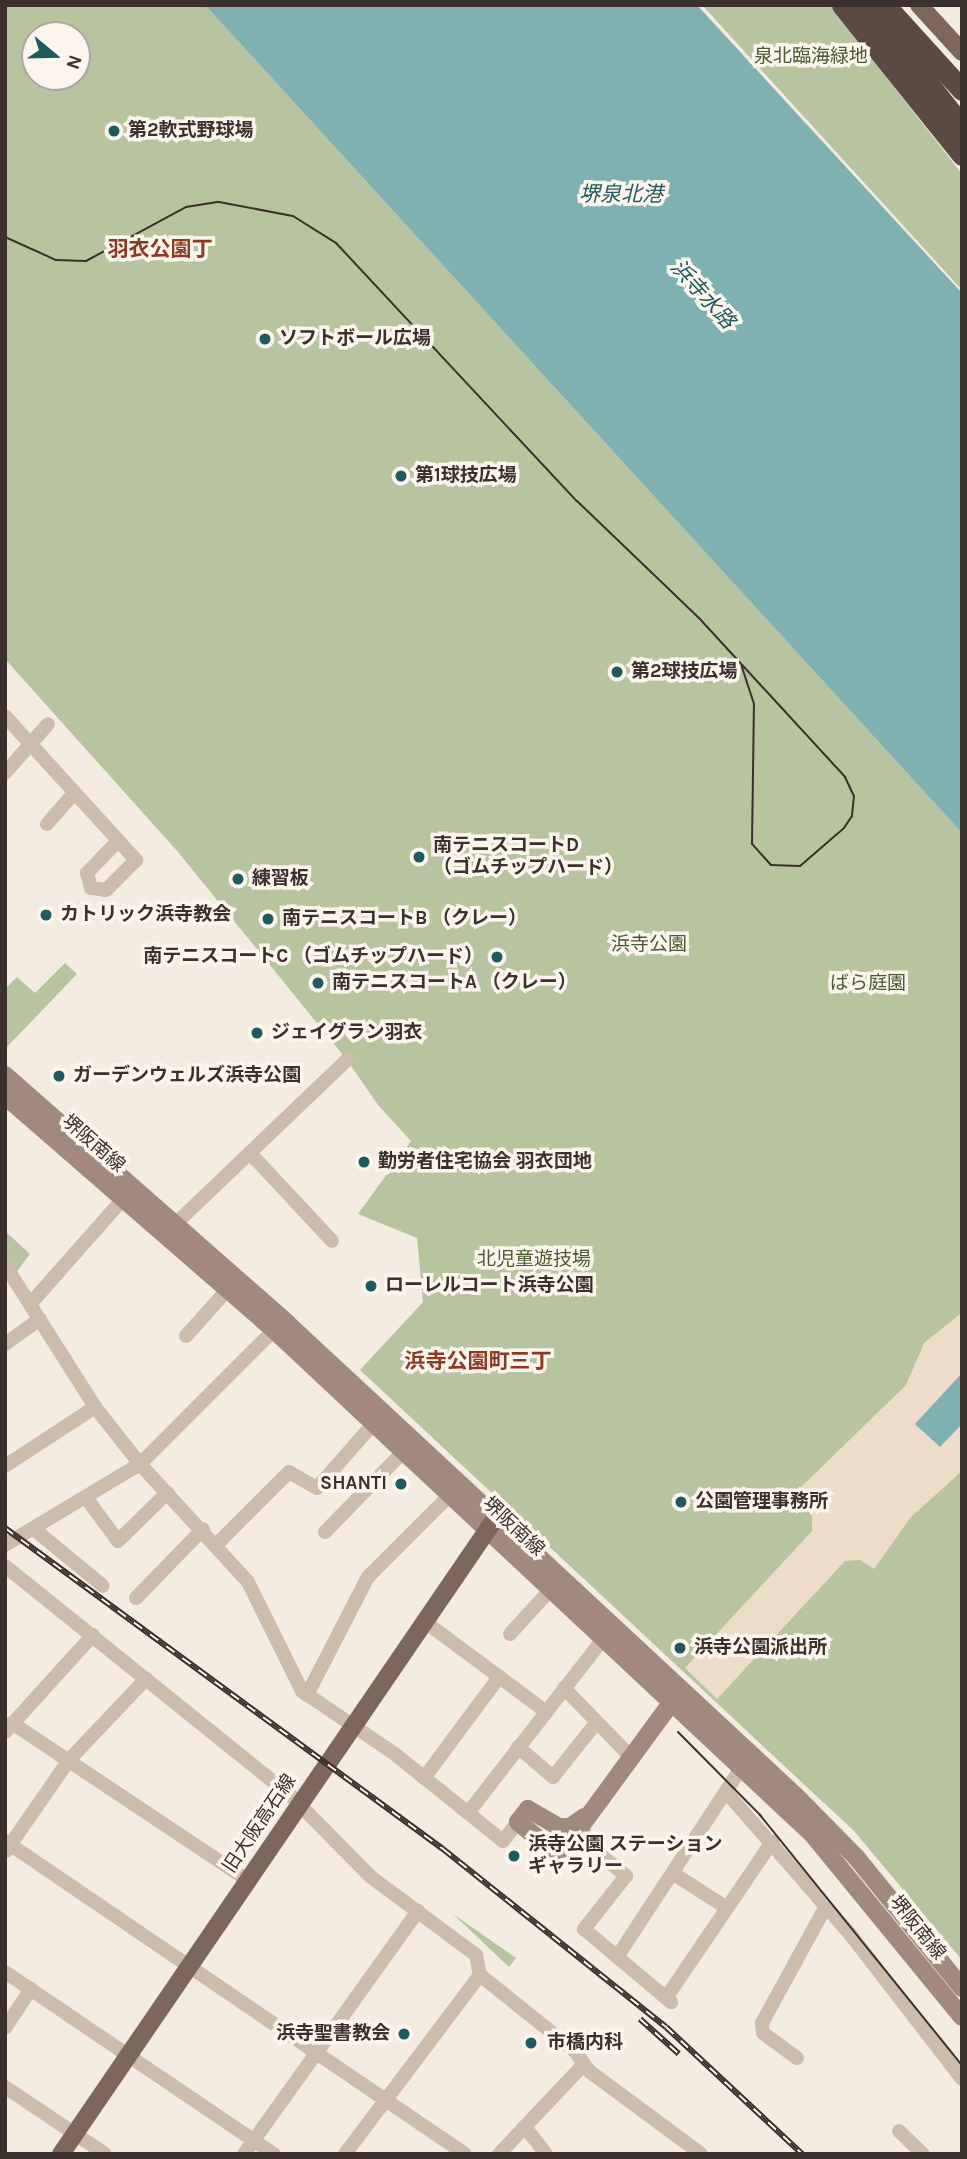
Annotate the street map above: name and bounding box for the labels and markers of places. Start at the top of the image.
place label: 第2軟式野球場 [128,120,253,142]
marker: 第2軟式野球場 [106,123,122,139]
place label: ソフトボール広場 [279,328,431,350]
marker: ソフトボール広場 [257,331,273,347]
place label: 第1球技広場 [415,465,517,487]
marker: 第1球技広場 [393,468,409,484]
place label: 第2球技広場 [631,661,737,683]
marker: 第2球技広場 [609,664,625,680]
place label: 南テニスコートD （ゴムチップハード） [433,835,623,879]
marker: 南テニスコートD （ゴムチップハード） [411,849,427,865]
place label: 練習板 [252,868,309,890]
marker: 練習板 [230,871,246,887]
place label: カトリック浜寺教会 [60,904,231,926]
marker: カトリック浜寺教会 [38,907,54,923]
place label: 南テニスコートB （クレー） [282,908,527,930]
marker: 南テニスコートB （クレー） [260,911,276,927]
place label: 南テニスコートC （ゴムチップハード） [143,946,483,968]
marker: 南テニスコートC （ゴムチップハード） [489,949,505,965]
place label: 南テニスコートA （クレー） [332,972,577,994]
marker: 南テニスコートA （クレー） [310,975,326,991]
place label: ジェイグラン羽衣 [271,1022,423,1044]
marker: ジェイグラン羽衣 [249,1025,265,1041]
place label: ガーデンウェルズ浜寺公園 [73,1065,301,1087]
marker: ガーデンウェルズ浜寺公園 [51,1068,67,1084]
place label: 勤労者住宅協会 羽衣団地 [378,1151,592,1173]
marker: 勤労者住宅協会 羽衣団地 [356,1154,372,1170]
place label: ローレルコート浜寺公園 [385,1275,594,1297]
marker: ローレルコート浜寺公園 [363,1278,379,1294]
place label: SHANTI [320,1473,387,1495]
marker: SHANTI [393,1476,409,1492]
place label: 公園管理事務所 [695,1491,828,1513]
marker: 公園管理事務所 [673,1494,689,1510]
place label: 浜寺公園派出所 [694,1637,827,1659]
marker: 浜寺公園派出所 [672,1640,688,1656]
place label: 浜寺公園 ステーション ギャラリー [528,1834,723,1878]
marker: 浜寺公園 ステーション ギャラリー [506,1848,522,1864]
place label: 浜寺聖書教会 [276,2023,390,2045]
marker: 浜寺聖書教会 [396,2026,412,2042]
place label: 市橋内科 [547,2032,623,2054]
marker: 市橋内科 [521,2033,541,2053]

